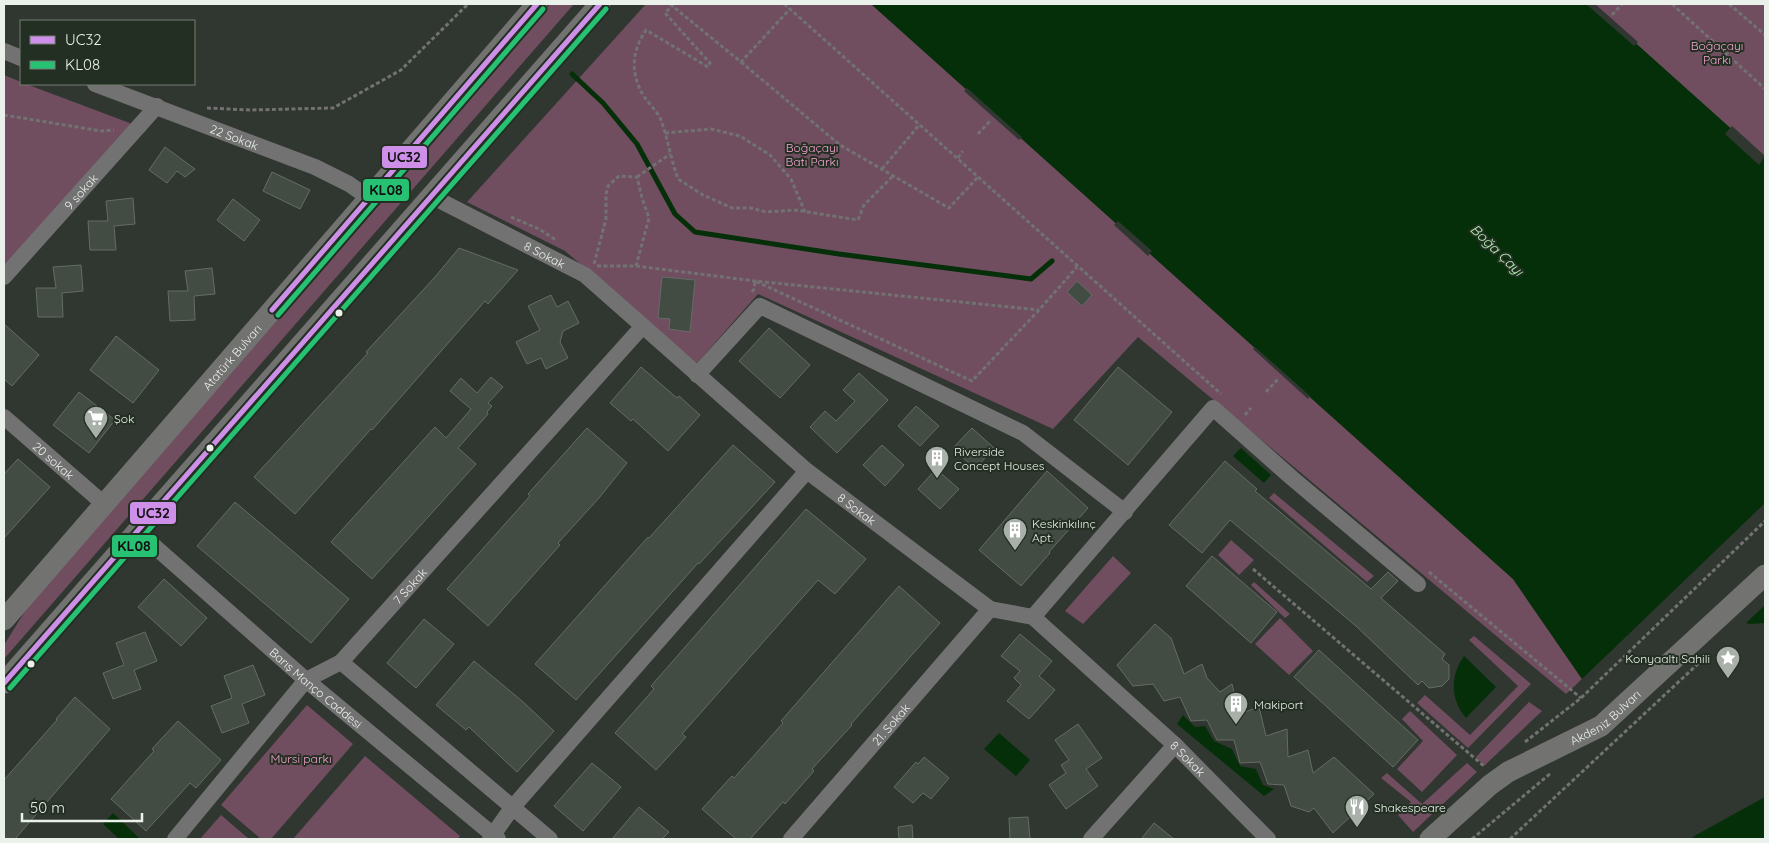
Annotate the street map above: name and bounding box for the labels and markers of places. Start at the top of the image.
unlabelled marker [334,308,344,318]
supermarket icon: Şok [83,405,109,439]
place label: Şok [114,411,134,426]
unlabelled marker [205,443,215,453]
place label: Riverside Concept Houses [954,444,1045,473]
building icon: Riverside Concept Houses [924,445,950,479]
place label: Keskinkılınç Apt. [1032,516,1096,545]
building icon: Keskinkılınç Apt. [1002,517,1028,551]
place icon: Konyaaltı Sahili [1715,645,1741,679]
place label: Konyaaltı Sahili [1625,651,1710,666]
unlabelled marker [26,659,36,669]
building icon: Makiport [1223,691,1249,725]
place label: Makiport [1254,697,1303,712]
restaurant icon: Shakespeare [1344,794,1370,828]
place label: Shakespeare [1374,800,1446,815]

